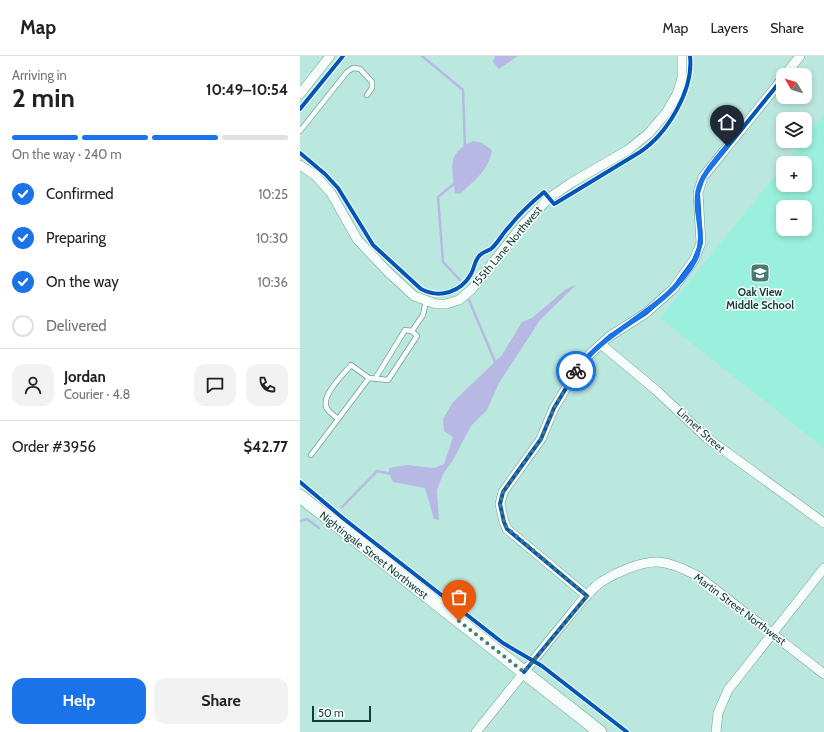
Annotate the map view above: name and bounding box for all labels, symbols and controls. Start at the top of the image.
text: Map [20,16,56,39]
text: Map [663,19,688,37]
text: Layers [710,19,748,37]
text: Share [770,19,804,37]
text: Arriving in [12,67,67,83]
north arrow [776,68,812,104]
map controls [776,68,812,236]
text: 10:49–10:54 [206,81,288,99]
text: 2 min [12,82,75,114]
pin [710,105,744,146]
icon: home [716,111,738,133]
button: layers [776,112,812,148]
text: On the way · 240 m [12,146,122,162]
button: + [776,156,812,192]
icon: check [12,183,34,205]
text: Confirmed [46,185,114,203]
text: 10:25 [258,186,288,202]
button: − [776,200,812,236]
street label: 155th Lane Northwest [469,203,545,289]
icon: check [12,227,34,249]
text: Preparing [46,229,106,247]
text: 10:30 [256,230,288,246]
school or university icon: Oak View Middle School [749,262,771,284]
icon: check [12,271,34,293]
text: On the way [46,273,119,291]
text: 10:36 [258,274,288,290]
place label: Oak View Middle School [726,285,794,312]
text: Delivered [46,317,107,335]
courier [556,351,596,391]
icon: bike [565,360,587,382]
button: person [12,364,54,406]
button: chat [194,364,236,406]
button: phone [246,364,288,406]
text: Jordan [64,368,106,386]
text: Courier · 4.8 [64,386,130,402]
street label: Linnet Street [674,405,728,456]
text: Order #3956 [12,438,96,456]
text: $42.77 [243,438,288,456]
street label: Nightingale Street Northwest [317,508,431,602]
street label: Martin Street Northwest [691,570,789,648]
pin [442,580,476,621]
icon: bag [448,586,470,608]
button: Help [12,678,146,724]
button: Share [154,678,288,724]
scale bar [312,704,371,723]
text: 50 m [318,706,344,720]

